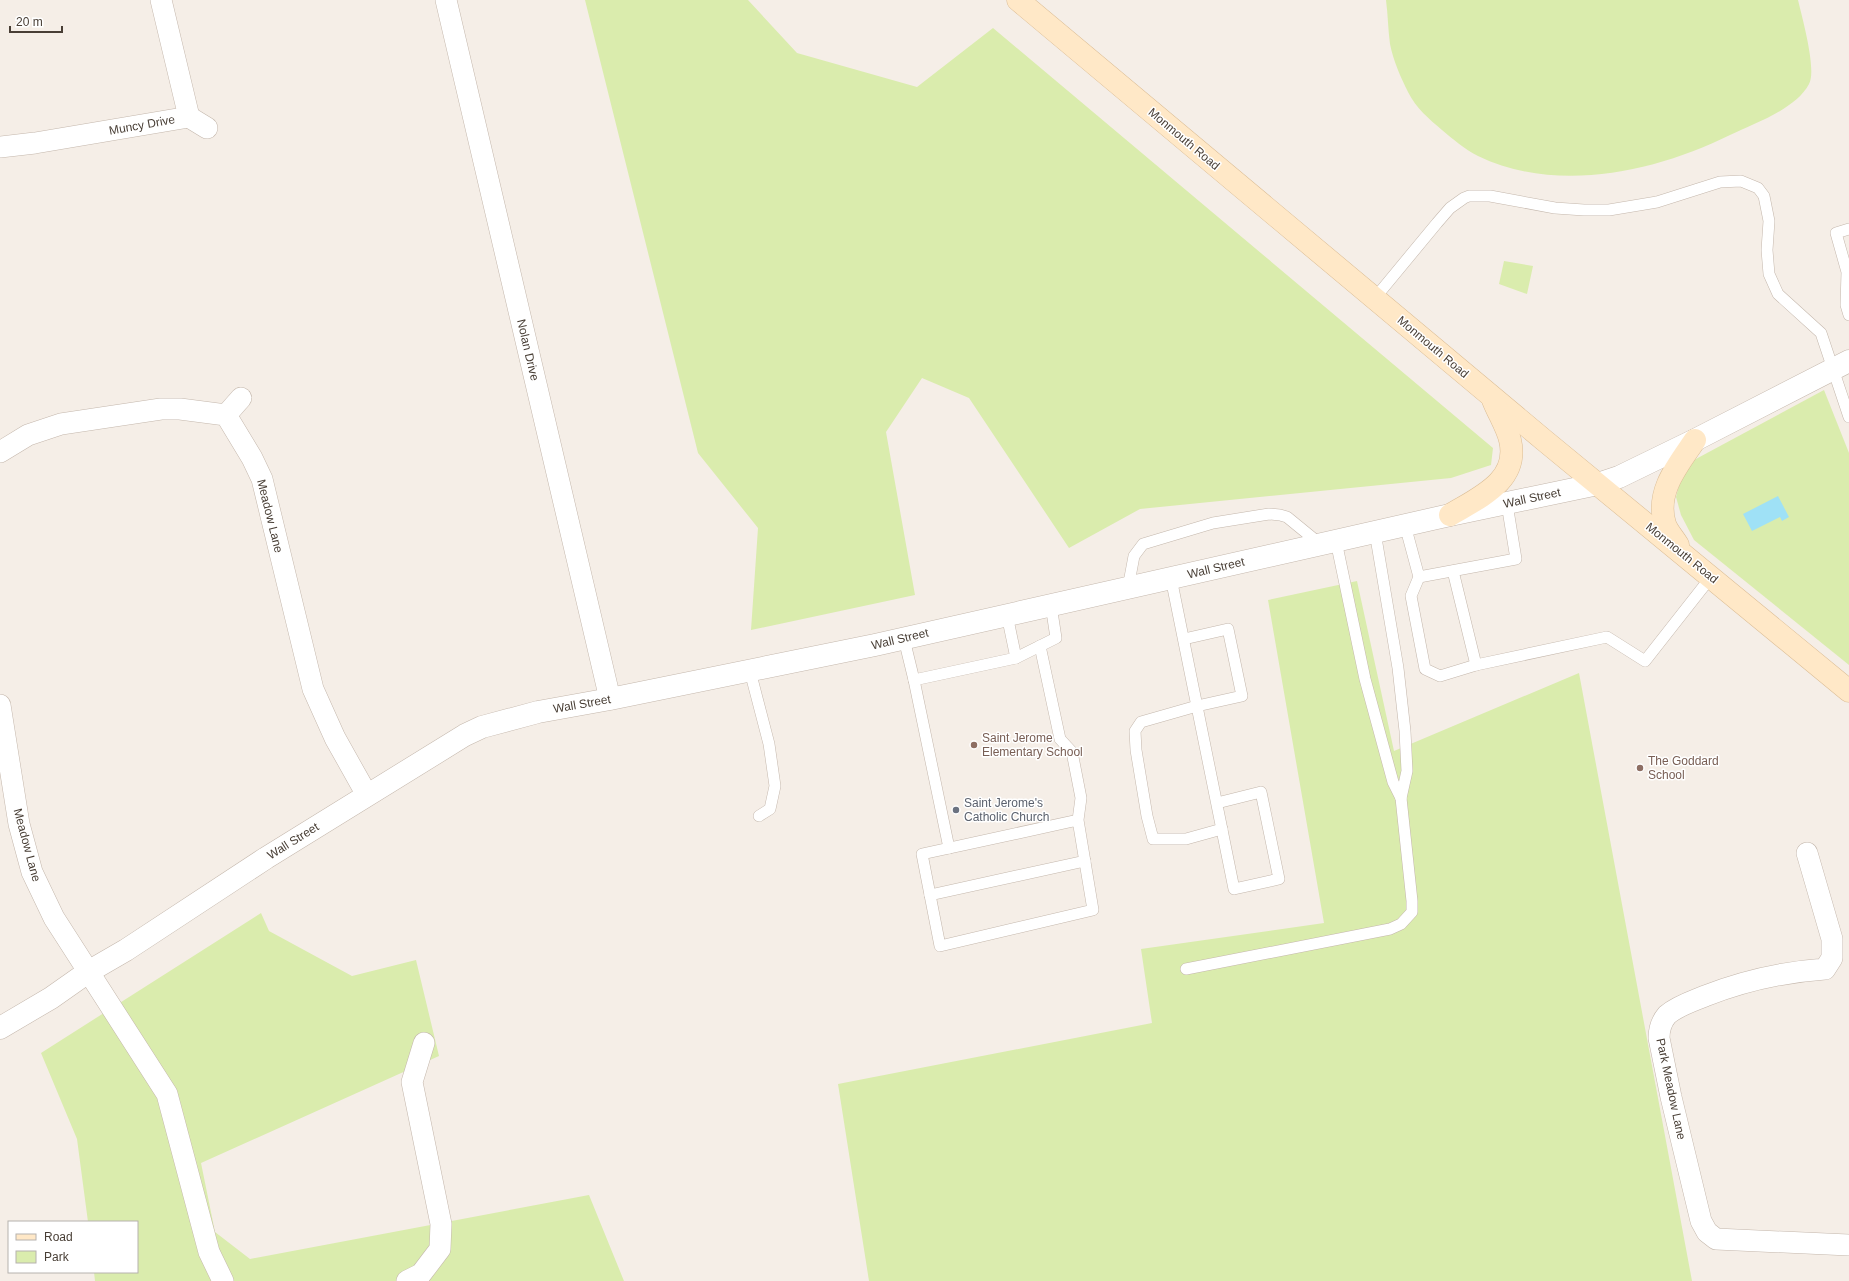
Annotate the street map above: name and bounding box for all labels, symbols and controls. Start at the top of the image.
scale bar [10,8,62,34]
text: 20 m [16,15,43,29]
street label: Monmouth Road [1146,105,1222,173]
street label: Muncy Drive [108,112,176,138]
street label: Monmouth Road [1395,313,1471,381]
street label: Nolan Drive [514,318,542,382]
street label: Meadow Lane [254,478,286,555]
street label: Wall Street [1502,485,1563,511]
street label: Monmouth Road [1643,520,1721,586]
street label: Wall Street [1186,554,1247,581]
street label: Wall Street [870,625,931,652]
street label: Wall Street [552,692,613,716]
place label: Saint Jerome Elementary School [982,731,1083,759]
marker: Saint Jerome Elementary School [969,740,979,750]
place label: The Goddard School [1648,754,1719,782]
marker: The Goddard School [1635,763,1645,773]
place label: Saint Jerome's Catholic Church [964,796,1049,824]
marker: Saint Jerome's Catholic Church [951,805,961,815]
street label: Meadow Lane [10,807,44,884]
street label: Wall Street [265,819,322,862]
street label: Park Meadow Lane [1653,1037,1689,1141]
legend [8,1221,138,1273]
text: Road [44,1230,73,1244]
text: Park [44,1250,70,1264]

